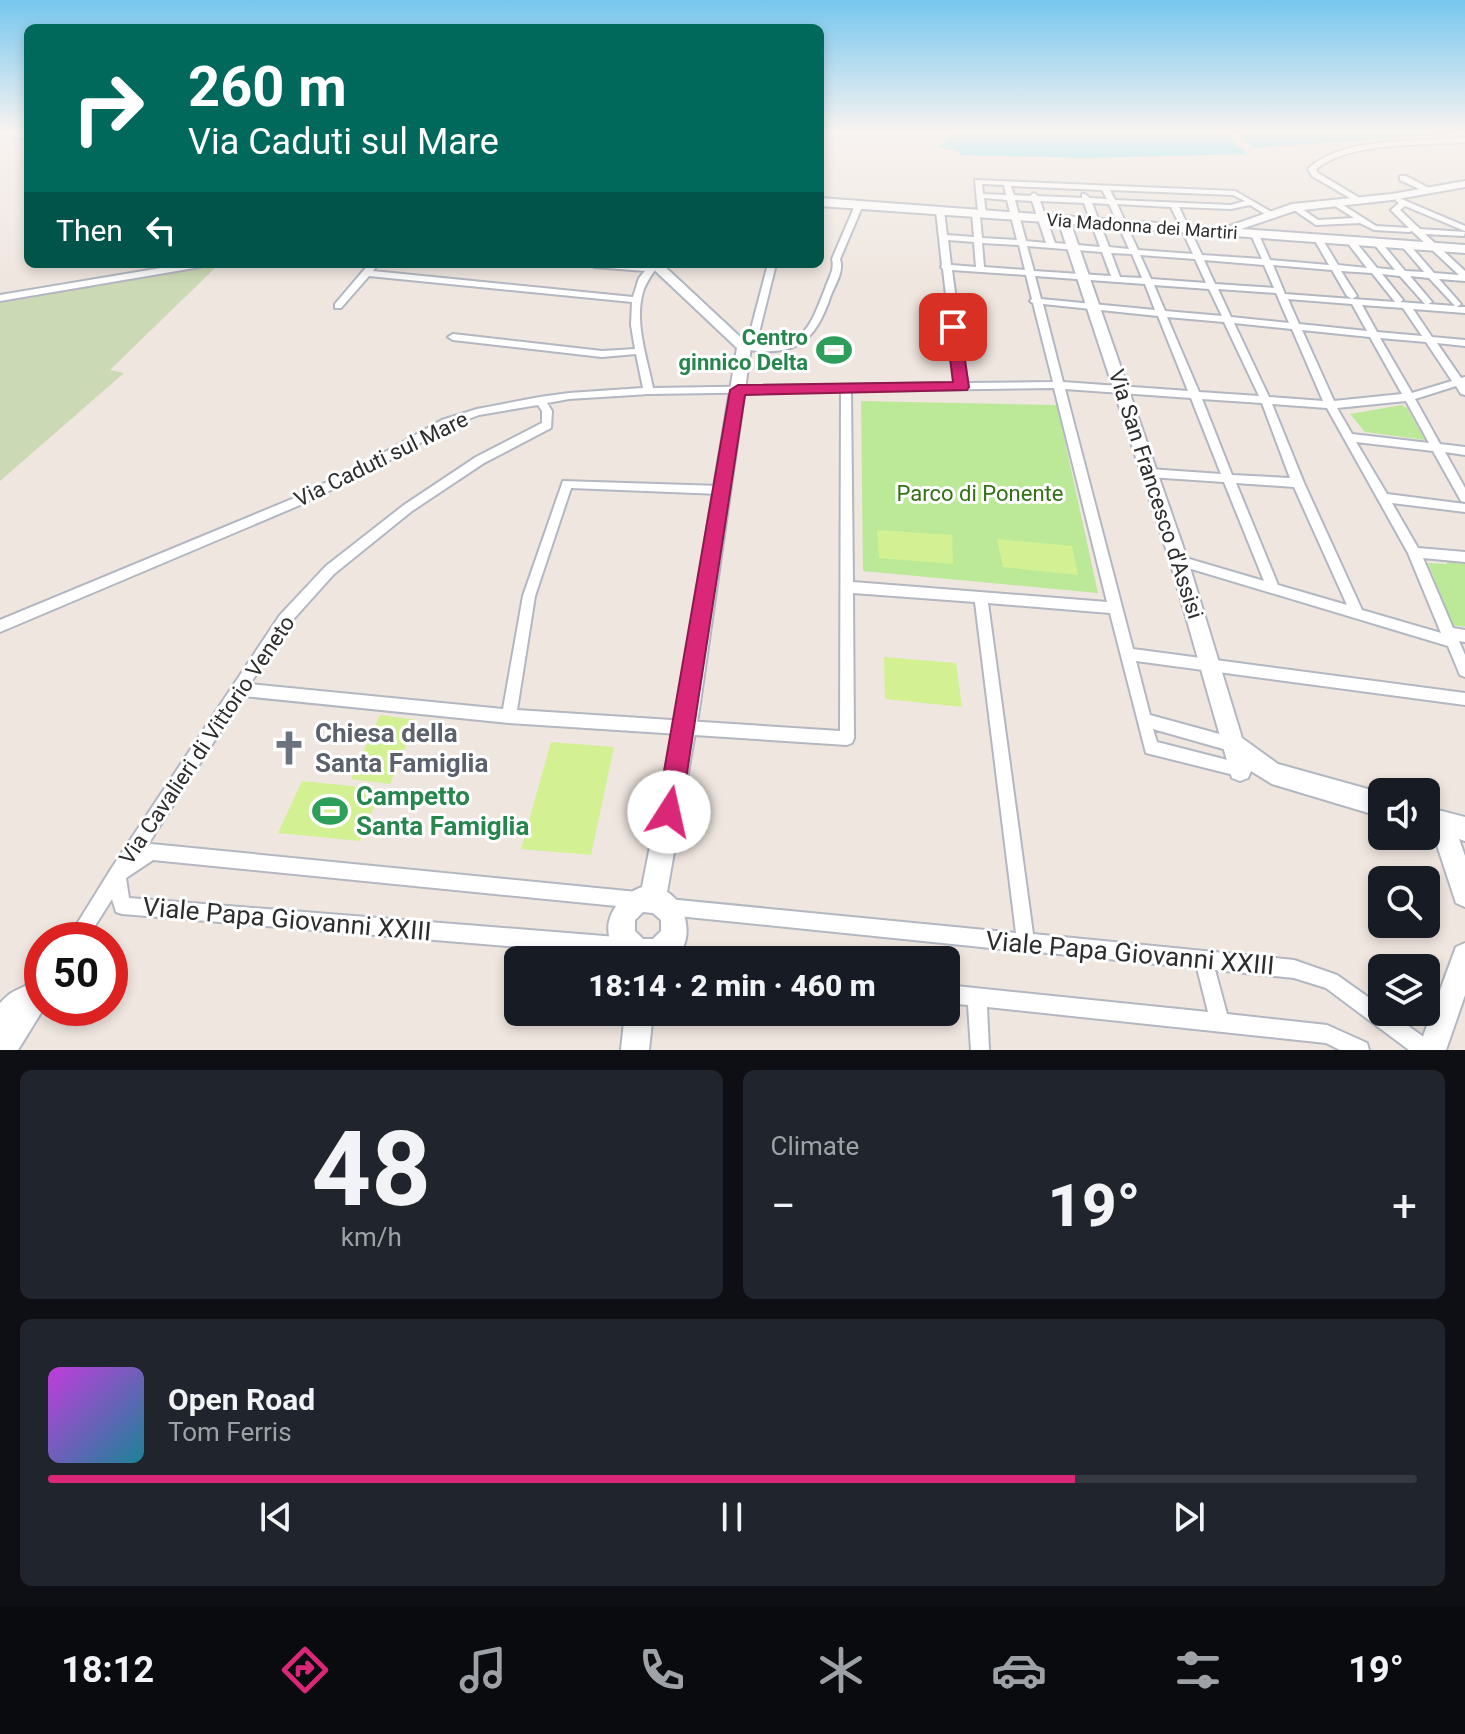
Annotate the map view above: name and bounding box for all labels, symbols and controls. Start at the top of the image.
text: 260 m [188,54,347,120]
icon: right [56,56,160,160]
text: Via Caduti sul Mare [188,121,499,163]
icon: left [139,208,183,252]
street label: Via Madonna dei Martiri [1046,209,1238,243]
text: Then [56,213,123,248]
pin [919,293,987,361]
icon: arrive [931,305,975,349]
place label: Centro ginnico Delta [679,325,808,375]
sports icon: Centro ginnico Delta [815,331,853,369]
street label: Via San Francesco d'Assisi [1104,366,1208,622]
street label: Via Caduti sul Mare [290,406,472,512]
park label: Parco di Ponente [897,481,1063,506]
street label: Via Cavalieri di Vittorio Veneto [114,611,300,869]
place label: Chiesa della Santa Famiglia [315,718,488,778]
church icon: Chiesa della Santa Famiglia [270,729,308,767]
position arrow [627,770,711,854]
map controls [1368,778,1440,1026]
button: sound [1368,778,1440,850]
place label: Campetto Santa Famiglia [356,781,529,841]
sports icon: Campetto Santa Famiglia [311,792,349,830]
button: search [1368,866,1440,938]
street label: Viale Papa Giovanni XXIII [141,891,433,947]
speed limit sign: 50 [24,922,128,1026]
street label: Viale Papa Giovanni XXIII [984,925,1276,981]
button: layers [1368,954,1440,1026]
text: 18:14 · 2 min · 460 m [588,968,876,1003]
text: 48 [312,1109,431,1230]
text: Climate [771,1131,859,1161]
text: 19° [1047,1170,1140,1241]
text: − [771,1180,796,1232]
text: + [1392,1180,1417,1232]
text: km/h [341,1222,402,1252]
text: Open Road [168,1382,315,1417]
text: Tom Ferris [168,1417,292,1447]
icon: previous [254,1495,298,1539]
icon: pause [710,1495,754,1539]
icon: next [1167,1495,1211,1539]
icon: directions [277,1642,333,1698]
icon: music [455,1642,511,1698]
icon: phone [634,1642,690,1698]
icon: climate [813,1642,869,1698]
icon: car [991,1642,1047,1698]
icon: filters [1170,1642,1226,1698]
text: 18:12 [61,1649,154,1691]
text: 19° [1348,1649,1404,1691]

